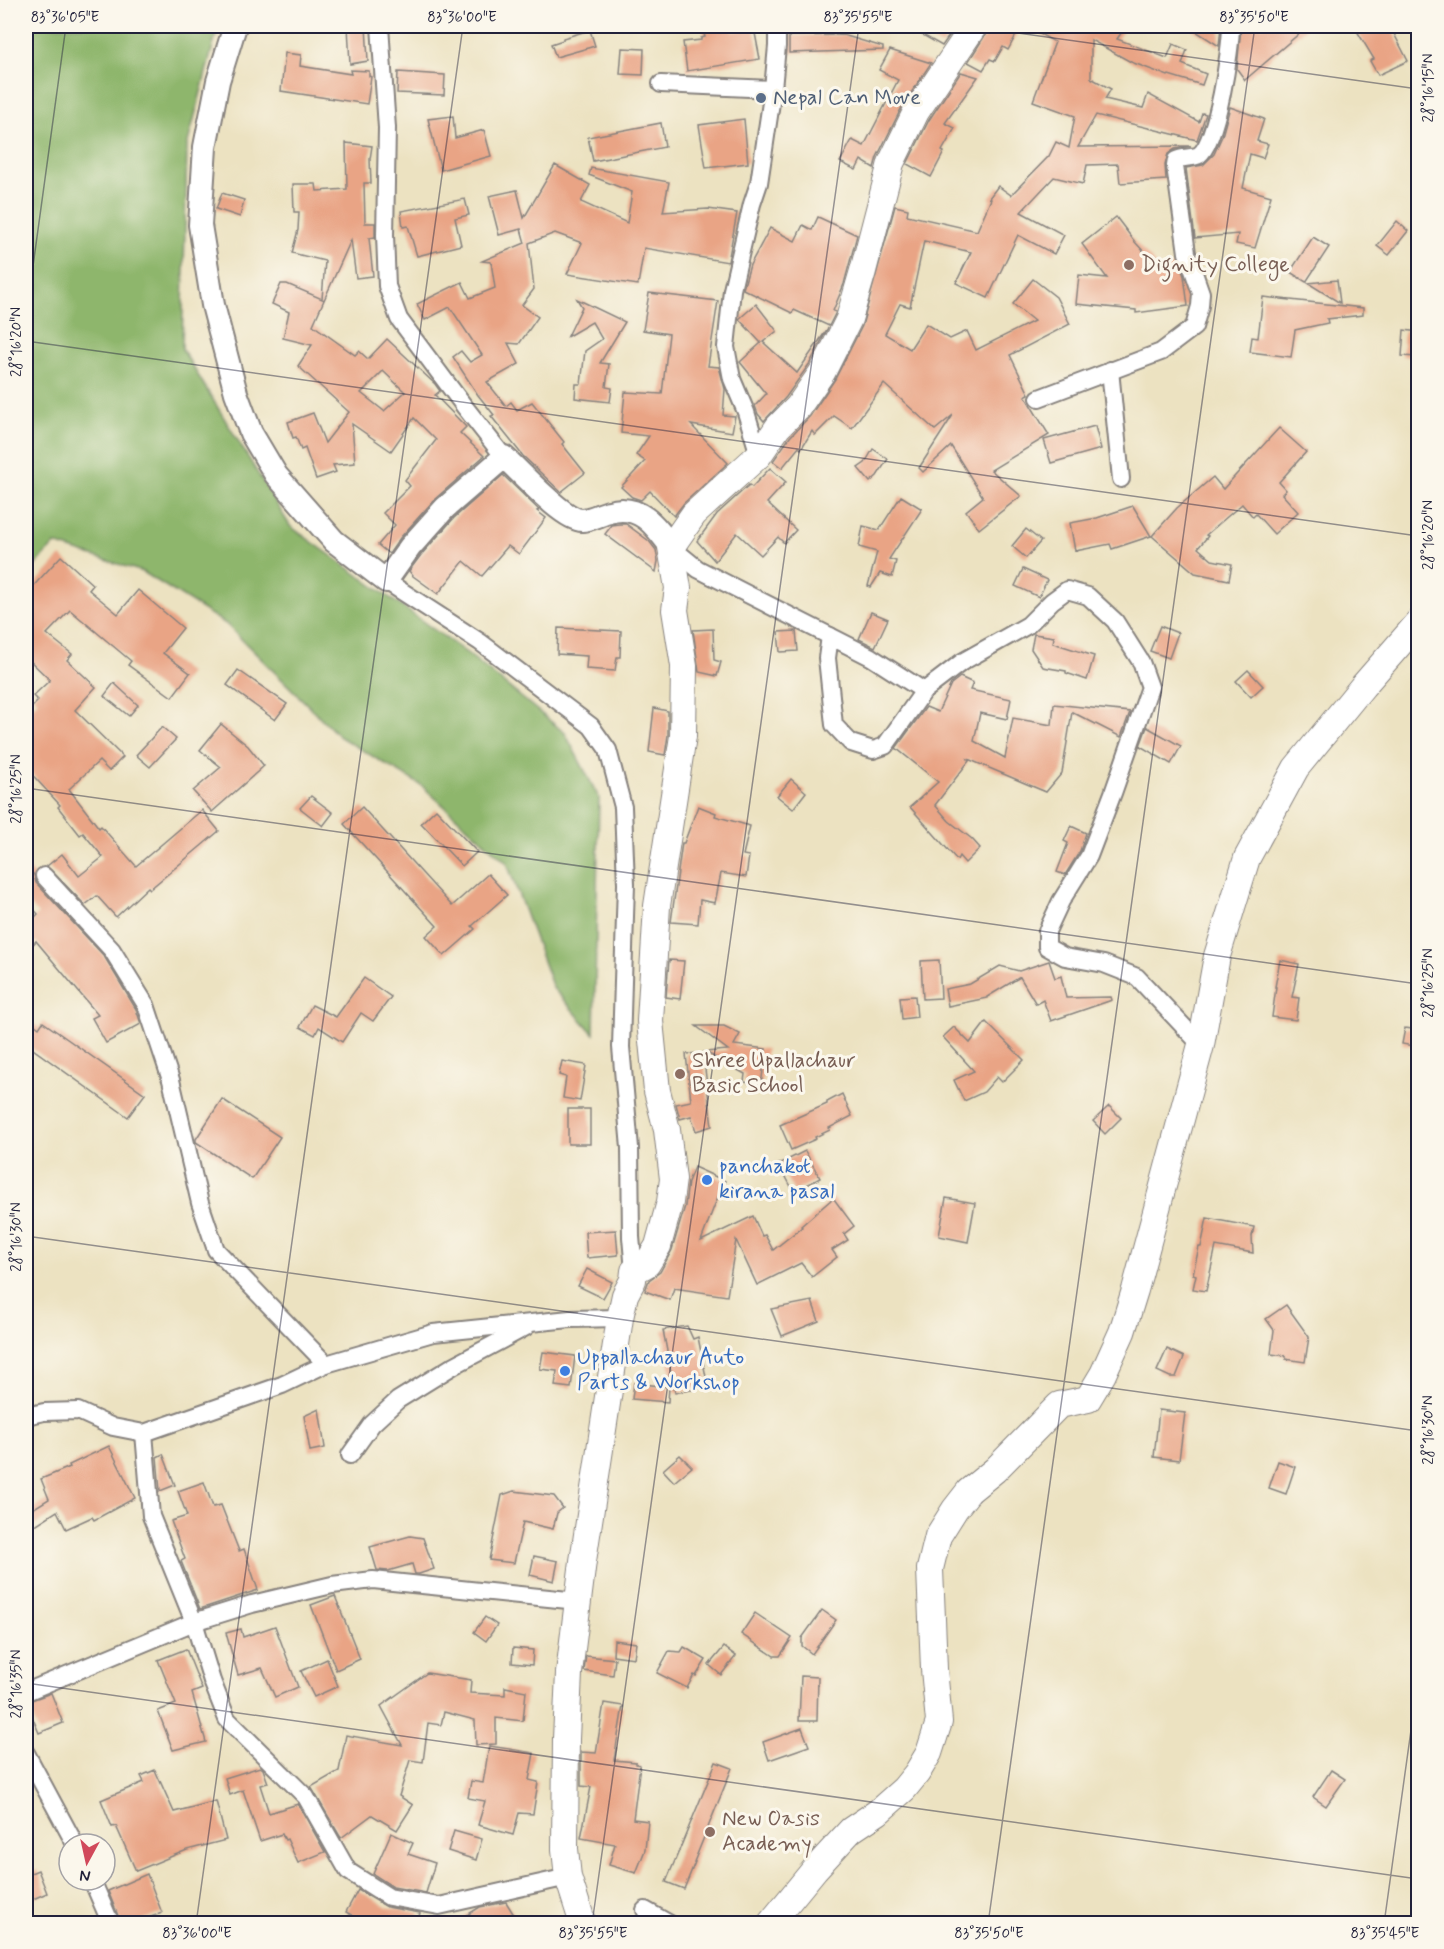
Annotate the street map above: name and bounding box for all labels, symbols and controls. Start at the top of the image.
text: 83°36'05"E [31,8,100,28]
text: 83°36'00"E [427,8,497,28]
text: 83°35'55"E [823,8,893,28]
text: 83°35'50"E [1219,8,1289,28]
text: 28°16'15"N [1419,54,1439,122]
place label: Nepal Can Move [773,84,921,112]
marker: Nepal Can Move [754,91,768,105]
place label: Dignity College [1141,251,1290,282]
marker: Dignity College [1122,258,1136,272]
text: 28°16'20"N [7,307,27,377]
text: 28°16'20"N [1419,500,1439,570]
text: 28°16'25"N [7,754,27,824]
text: 28°16'25"N [1419,948,1439,1018]
place label: Shree Upallachaur Basic School [692,1047,856,1100]
marker: Shree Upallachaur Basic School [673,1067,687,1081]
place label: panchakot kirana pasal [719,1153,834,1206]
marker: panchakot kirana pasal [700,1173,714,1187]
text: 28°16'30"N [7,1202,27,1272]
place label: Uppallachaur Auto Parts & Workshop [577,1344,744,1397]
marker: Uppallachaur Auto Parts & Workshop [558,1364,572,1378]
text: 28°16'30"N [1419,1395,1439,1465]
text: 28°16'35"N [7,1649,27,1719]
place label: New Oasis Academy [722,1805,820,1858]
marker: New Oasis Academy [703,1825,717,1839]
north arrow [57,1832,117,1892]
text: N [78,1864,92,1887]
text: 83°36'00"E [162,1924,232,1944]
text: 83°35'55"E [558,1924,628,1944]
text: 83°35'50"E [954,1924,1024,1944]
text: 83°35'45"E [1351,1924,1420,1944]

